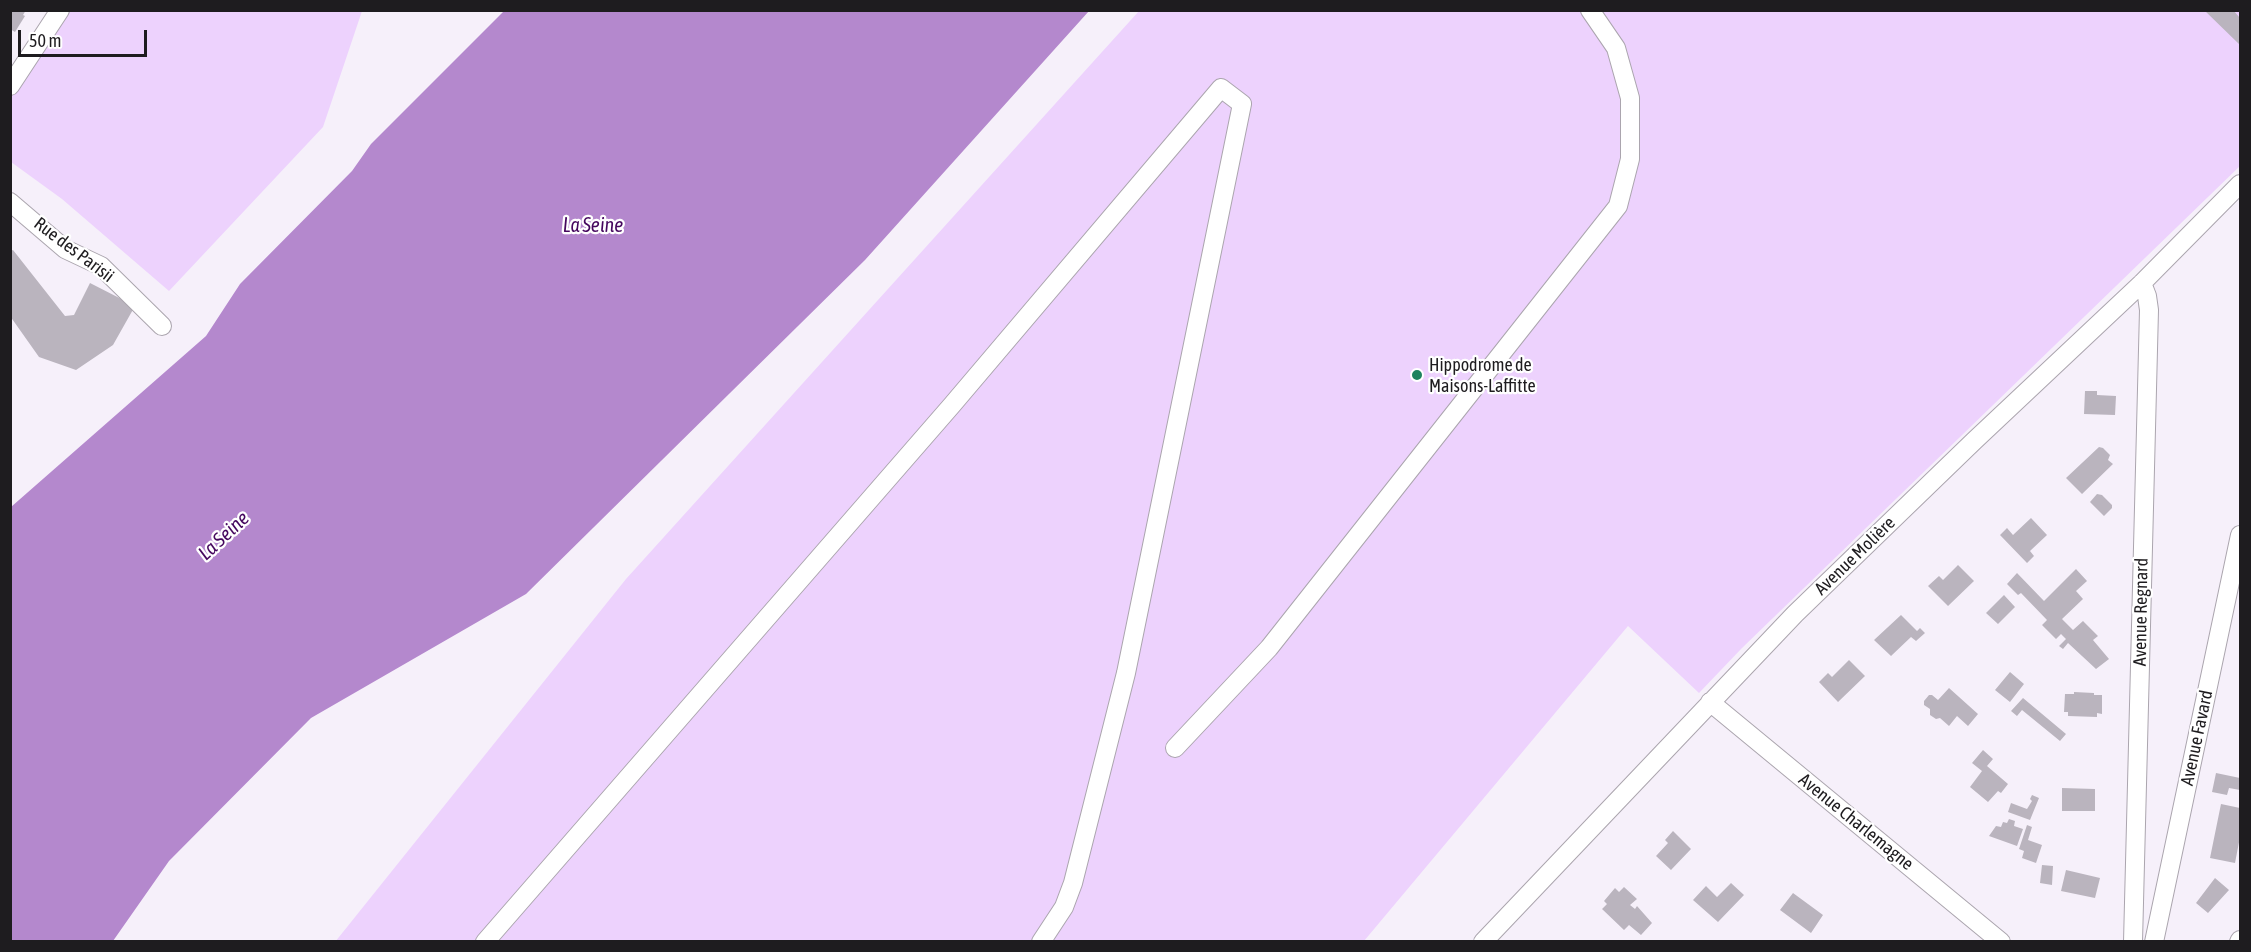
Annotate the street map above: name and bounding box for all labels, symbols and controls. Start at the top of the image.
scale bar [21,18,150,56]
text: 50 m [29,30,61,51]
street label: Rue des Parisii [30,213,118,287]
water label: La Seine [563,214,623,238]
place label: Hippodrome de Maisons-Laffitte [1429,354,1536,397]
marker: Hippodrome de Maisons-Laffitte [1410,368,1424,382]
water label: La Seine [194,507,254,565]
street label: Avenue Molière [1810,512,1900,600]
street label: Avenue Regnard [2129,558,2153,666]
street label: Avenue Favard [2176,688,2218,788]
street label: Avenue Charlemagne [1794,769,1918,875]

